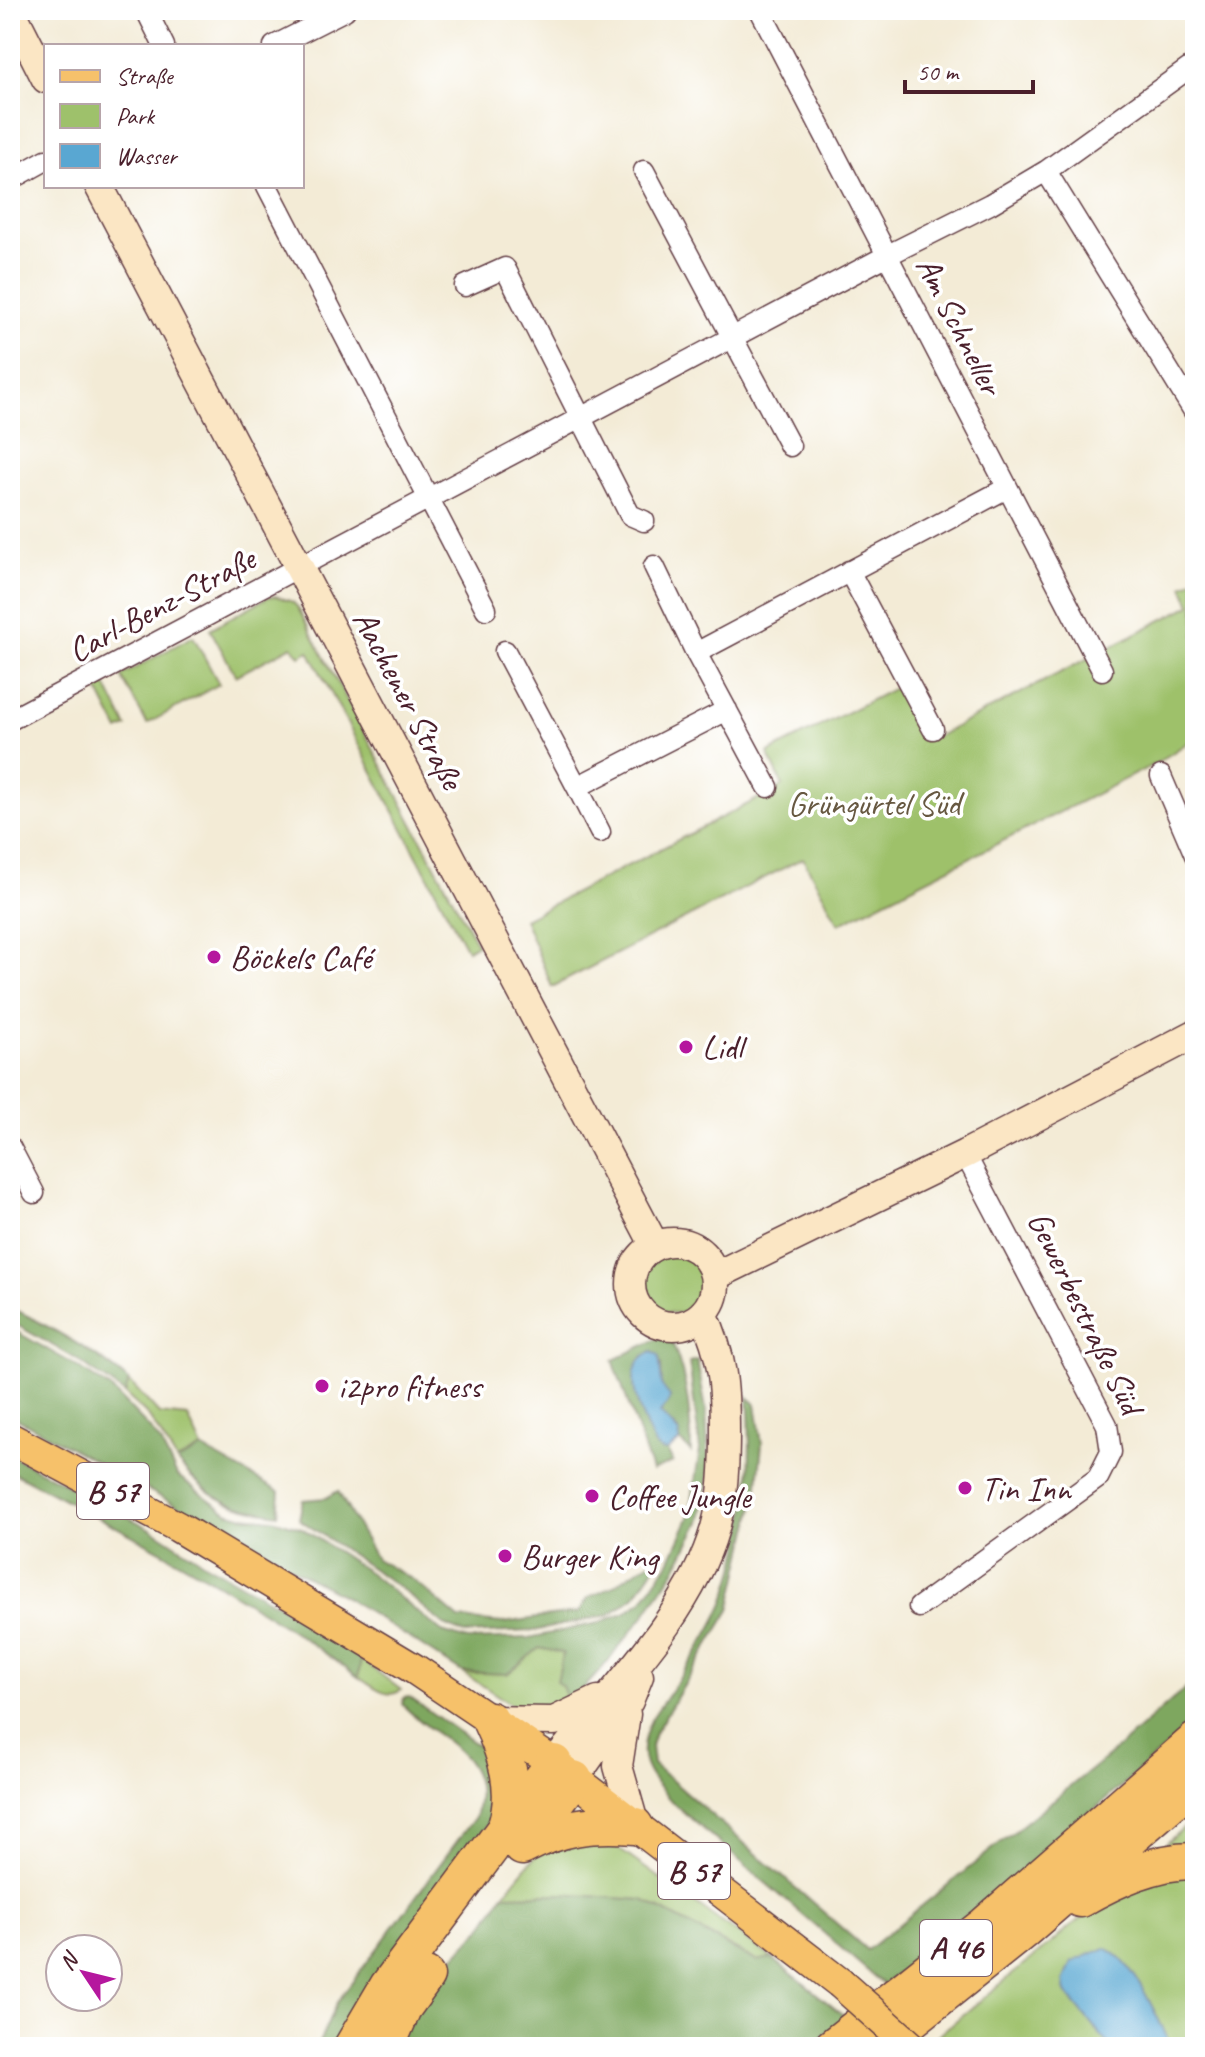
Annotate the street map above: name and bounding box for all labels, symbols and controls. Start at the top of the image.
legend [44,44,304,188]
scale bar [905,44,1033,94]
text: 50 m [917,57,960,87]
text: Straße [116,61,175,91]
text: Park [116,101,156,131]
text: Wasser [116,141,179,171]
street label: Am Schneller [906,249,1014,405]
street label: Carl-Benz-Straße [60,536,265,672]
street label: Aachener Straße [343,602,475,799]
park label: Grüngürtel Süd [788,782,965,825]
place label: Böckels Café [230,936,376,979]
marker: Böckels Café [205,948,223,966]
place label: Lidl [702,1026,749,1069]
marker: Lidl [677,1038,695,1056]
street label: Gewerbestraße Süd [1018,1204,1155,1424]
place label: i2pro fitness [338,1365,485,1408]
marker: i2pro fitness [313,1377,331,1395]
road number: B 57 [77,1463,149,1519]
place label: Tin Inn [981,1467,1072,1510]
place label: Coffee Jungle [608,1475,752,1518]
marker: Tin Inn [956,1479,974,1497]
marker: Coffee Jungle [583,1487,601,1505]
place label: Burger King [521,1535,661,1578]
marker: Burger King [496,1547,514,1565]
road number: B 57 [658,1843,730,1899]
road number: A 46 [920,1920,992,1976]
north arrow [44,1933,124,2013]
text: N [53,1946,86,1976]

